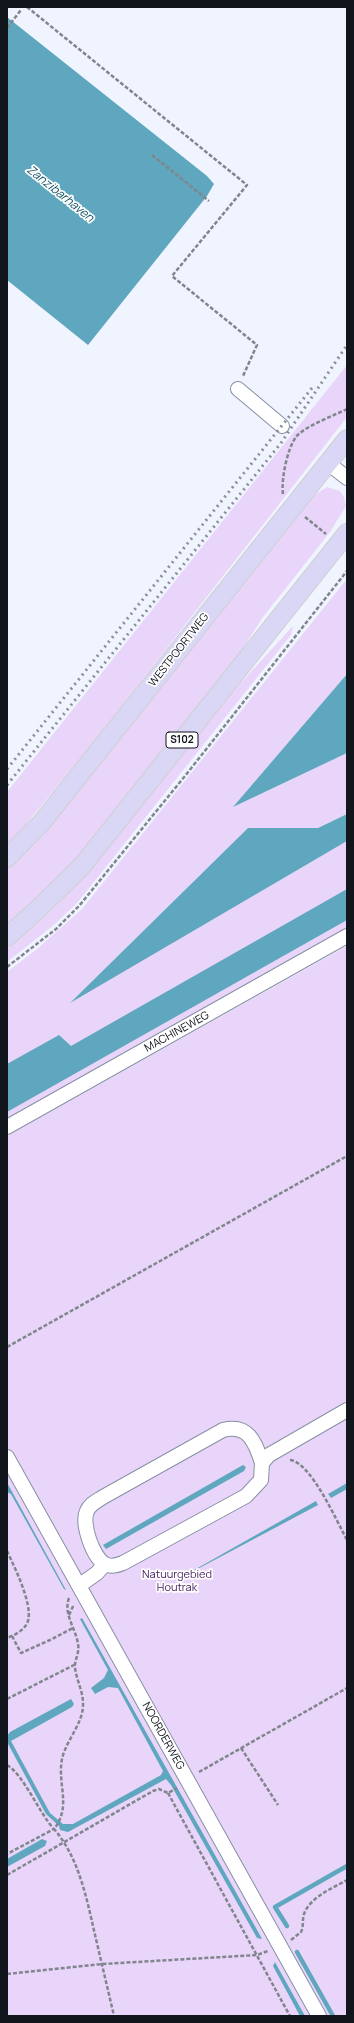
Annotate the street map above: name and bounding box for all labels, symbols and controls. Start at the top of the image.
water label: Zanzibarhaven [24,163,96,225]
street label: WESTPOORTWEG [146,611,212,689]
road number: S102 [166,732,198,748]
street label: MACHINEWEG [142,1009,212,1055]
park label: Natuurgebied Houtrak [142,1568,212,1594]
street label: NOORDERWEG [139,1700,187,1772]

